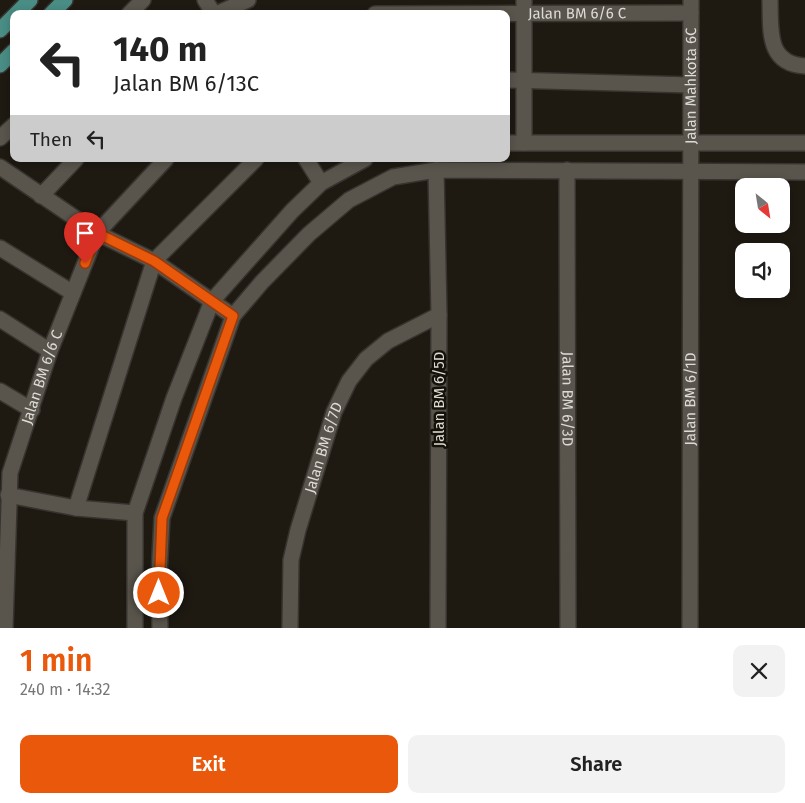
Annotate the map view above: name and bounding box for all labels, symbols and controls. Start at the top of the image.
street label: Jalan BM 6/6 C [528,4,627,23]
street label: Jalan Mahkota 6C [682,27,700,144]
text: 140 m [113,28,207,70]
icon: left [30,30,95,95]
text: Jalan BM 6/13C [113,70,259,97]
icon: left [82,125,110,153]
text: Then [30,128,72,151]
north arrow [735,178,790,232]
map controls [735,178,790,298]
pin [64,212,106,263]
icon: arrive [71,219,99,247]
button: sound [735,243,790,298]
street label: Jalan BM 6/6 C [18,327,67,427]
street label: Jalan BM 6/5D [430,352,448,446]
street label: Jalan BM 6/3D [558,352,577,446]
street label: Jalan BM 6/1D [681,352,699,446]
street label: Jalan BM 6/7D [301,399,346,495]
position arrow [132,566,184,618]
text: 1 min [20,643,92,679]
button: close [733,645,785,697]
text: 240 m · 14:32 [20,680,110,699]
button: Exit [20,735,398,793]
button: Share [408,735,785,793]

